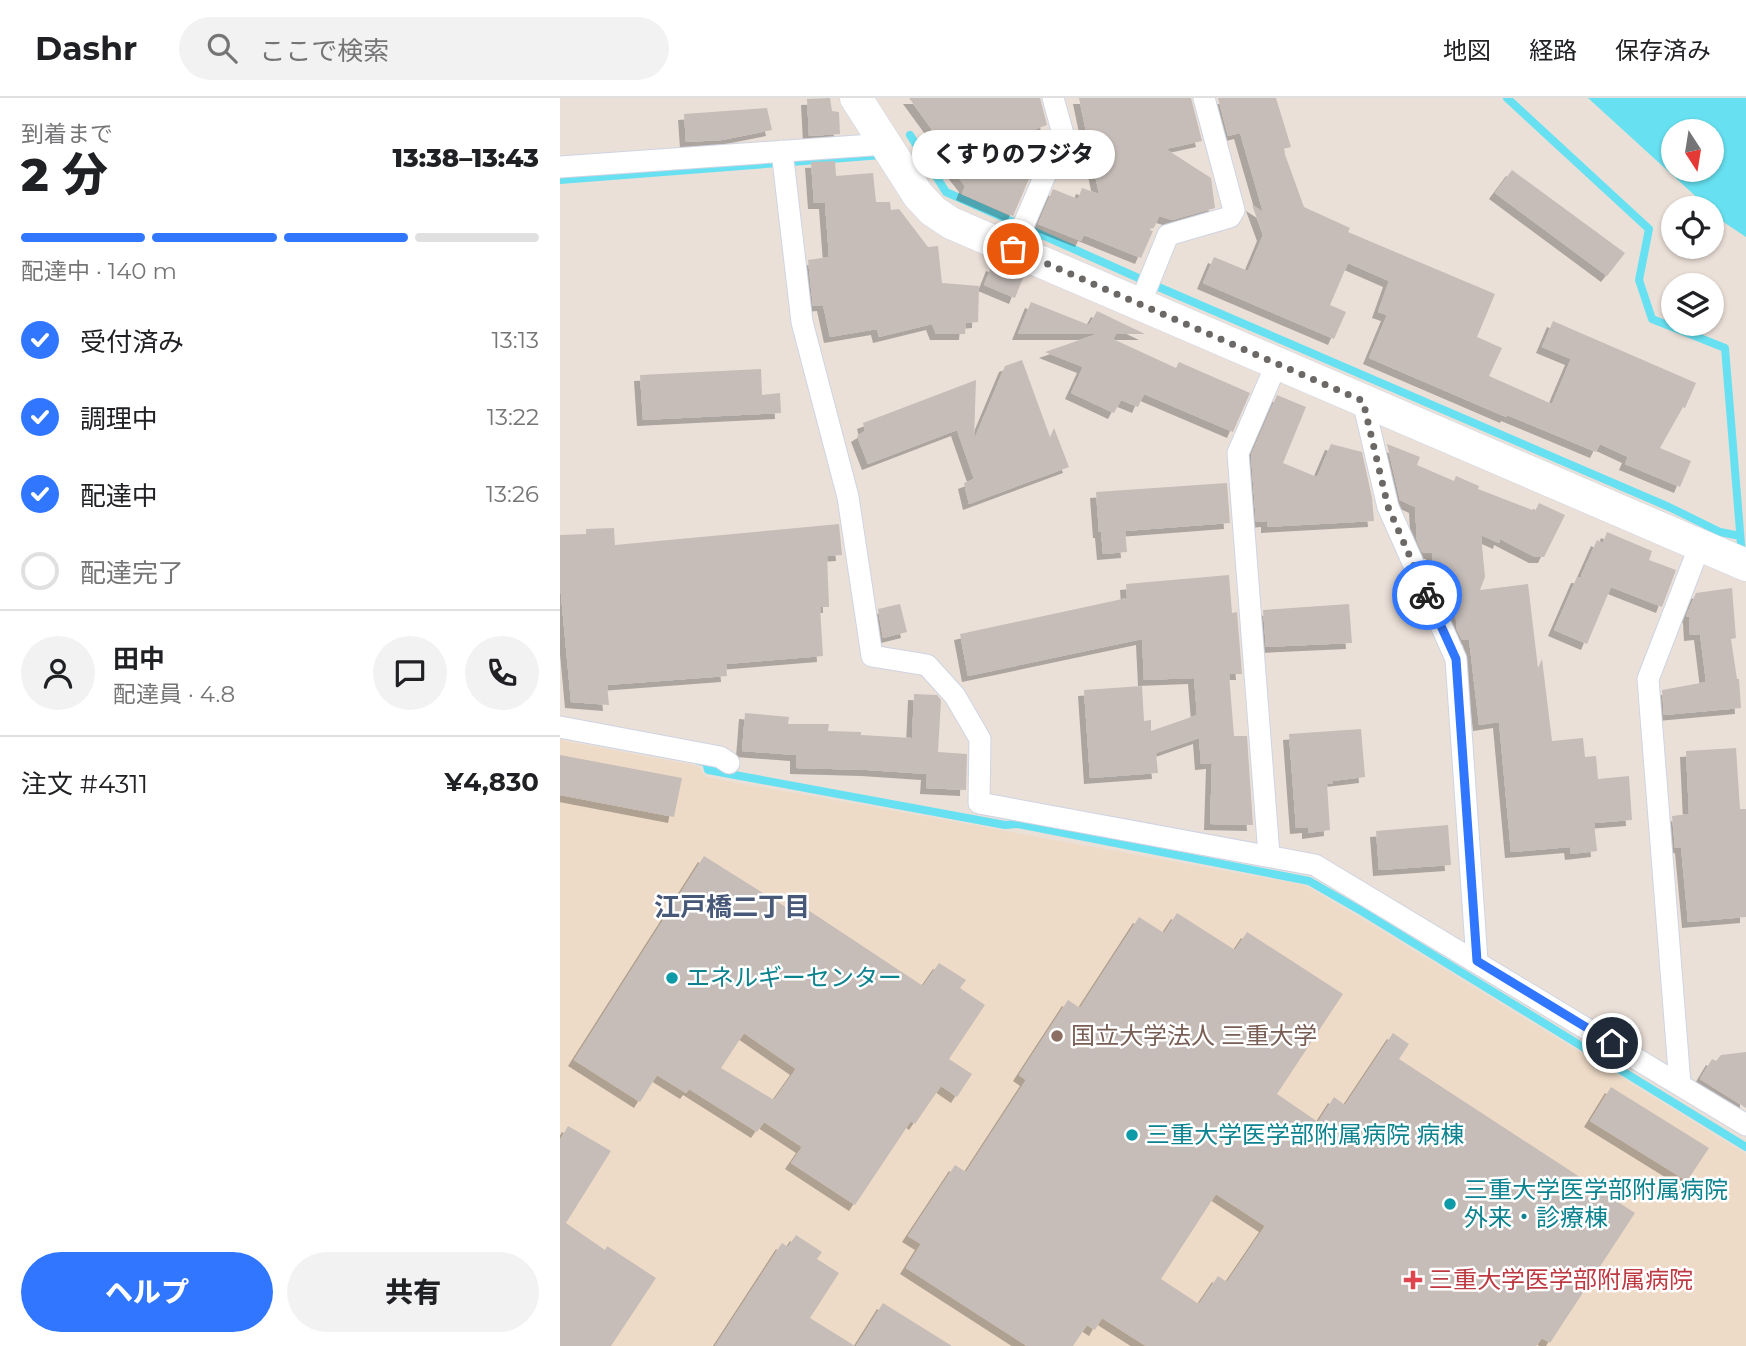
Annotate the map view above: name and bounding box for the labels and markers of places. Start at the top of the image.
callout: くすりのフジタ [911,130,1114,179]
pin [983,219,1043,279]
place label: エネルギーセンター [686,963,902,992]
marker: エネルギーセンター [664,970,680,986]
pin [1582,1013,1642,1073]
place label: 国立大学法人 三重大学 [1071,1021,1317,1050]
marker: 国立大学法人 三重大学 [1049,1028,1065,1044]
place label: 三重大学医学部附属病院 病棟 [1146,1120,1464,1149]
marker: 三重大学医学部附属病院 病棟 [1124,1127,1140,1143]
place label: 三重大学医学部附属病院 外来・診療棟 [1464,1175,1728,1232]
marker: 三重大学医学部附属病院 外来・診療棟 [1442,1196,1458,1212]
place label: 三重大学医学部附属病院 [1429,1265,1693,1294]
marker: 三重大学医学部附属病院 [1403,1270,1423,1290]

